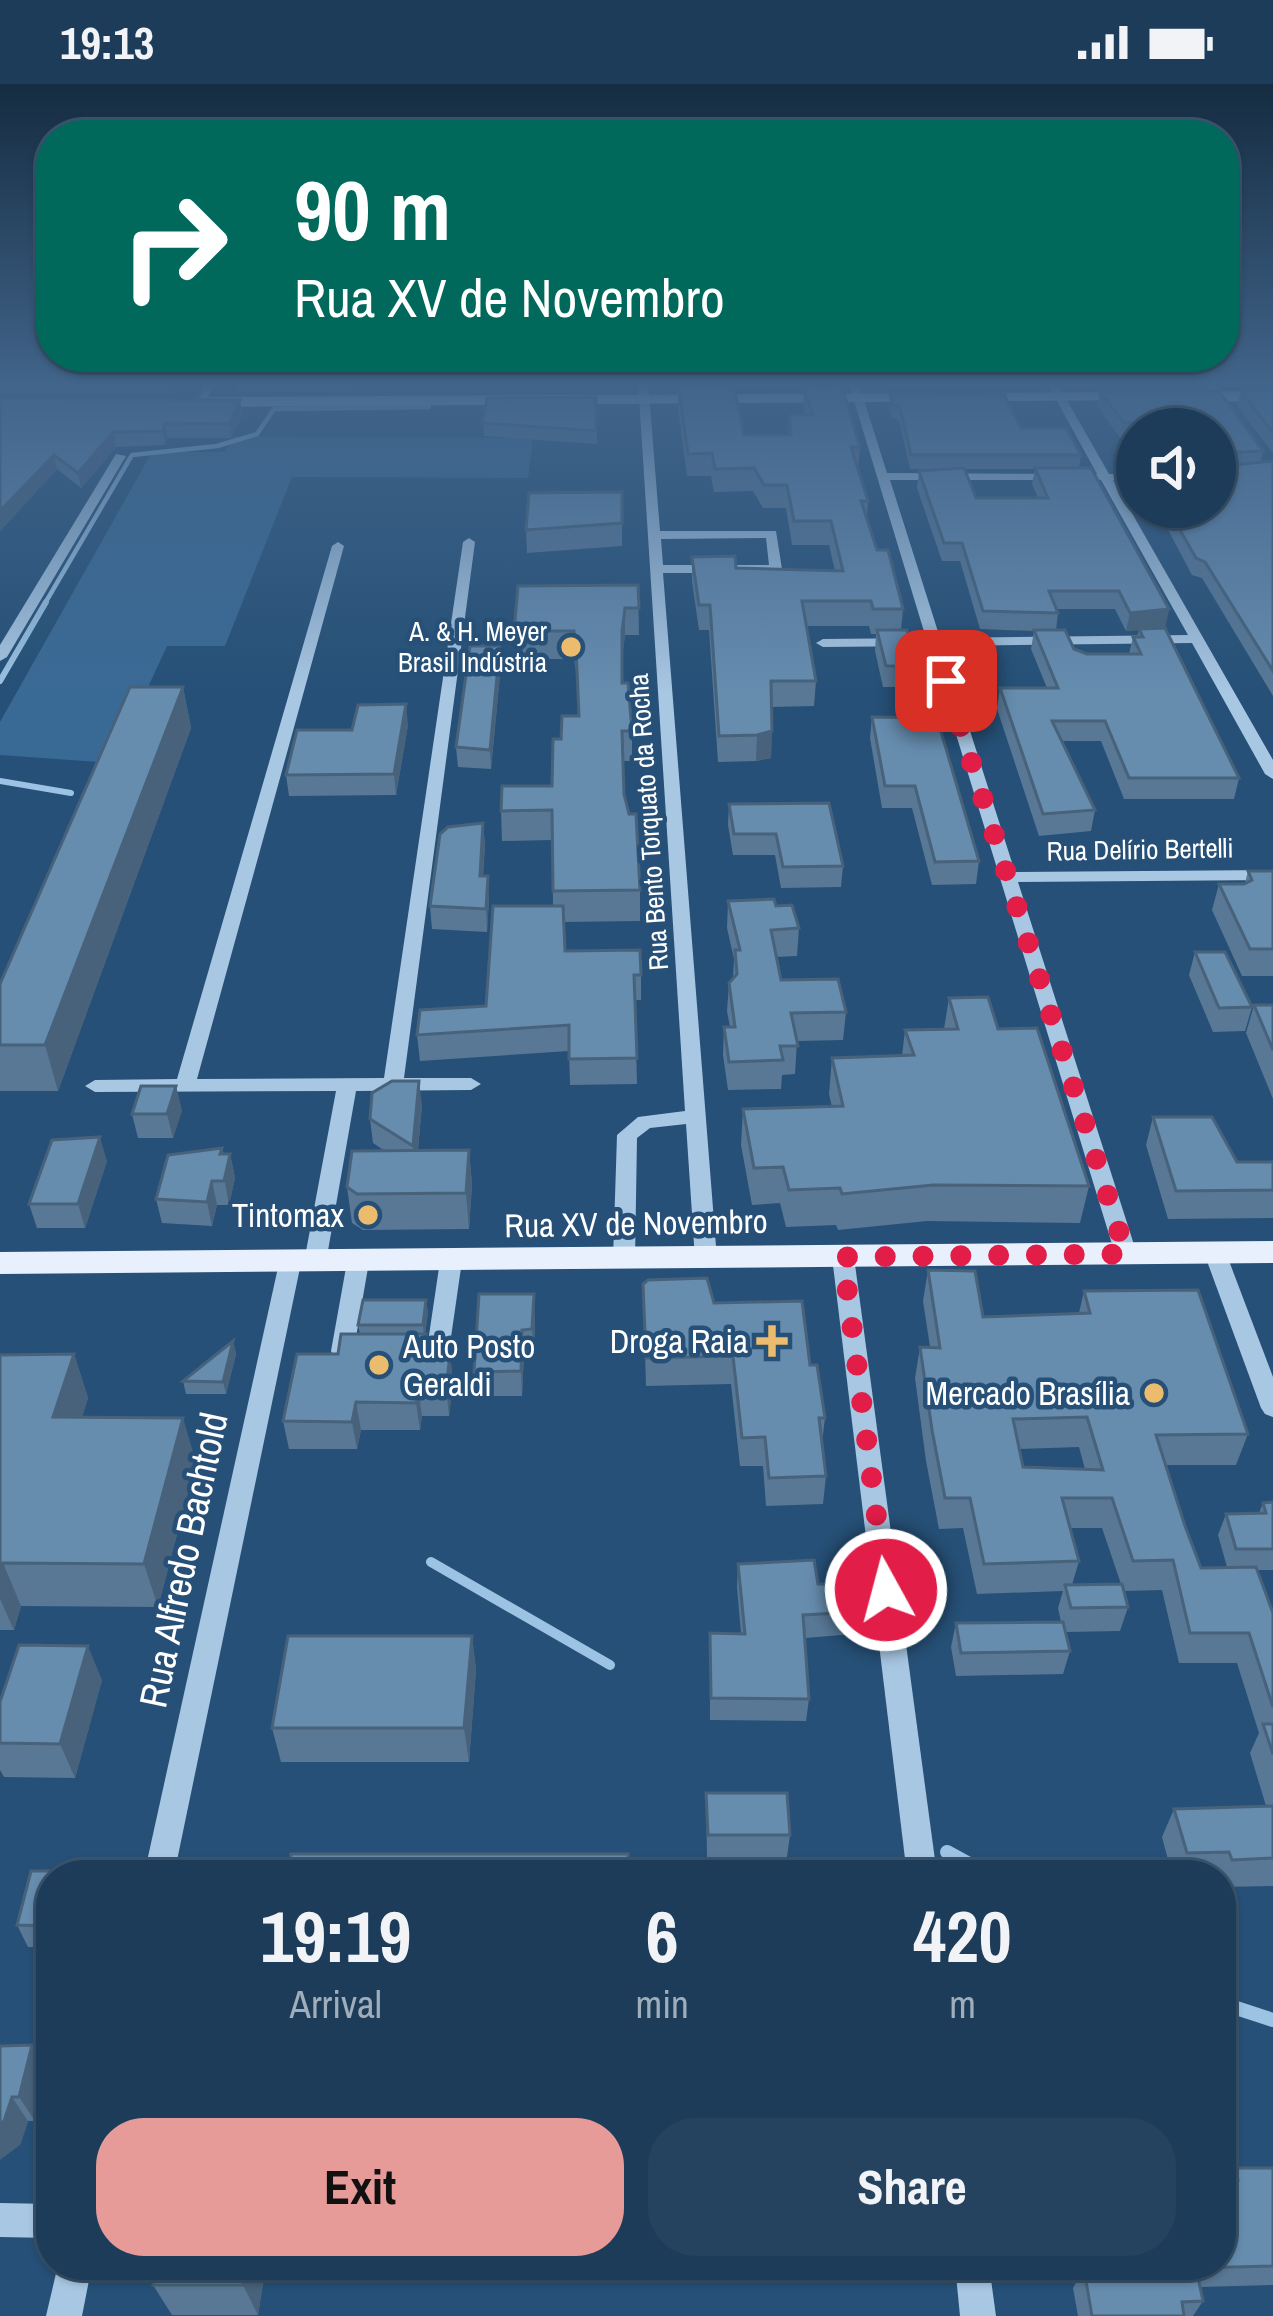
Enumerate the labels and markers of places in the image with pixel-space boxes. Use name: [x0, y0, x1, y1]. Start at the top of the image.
place label: A. & H. Meyer Brasil Indústria: [398, 613, 548, 680]
pin: [895, 630, 997, 732]
marker: A. & H. Meyer Brasil Indústria: [558, 634, 584, 660]
place label: Tintomax: [232, 1193, 344, 1237]
marker: Tintomax: [355, 1202, 381, 1228]
place label: Droga Raia: [610, 1319, 748, 1363]
place label: Auto Posto Geraldi: [402, 1324, 535, 1406]
marker: Droga Raia: [759, 1328, 785, 1354]
marker: Auto Posto Geraldi: [366, 1352, 392, 1378]
place label: Mercado Brasília: [925, 1371, 1130, 1415]
marker: Mercado Brasília: [1141, 1380, 1167, 1406]

